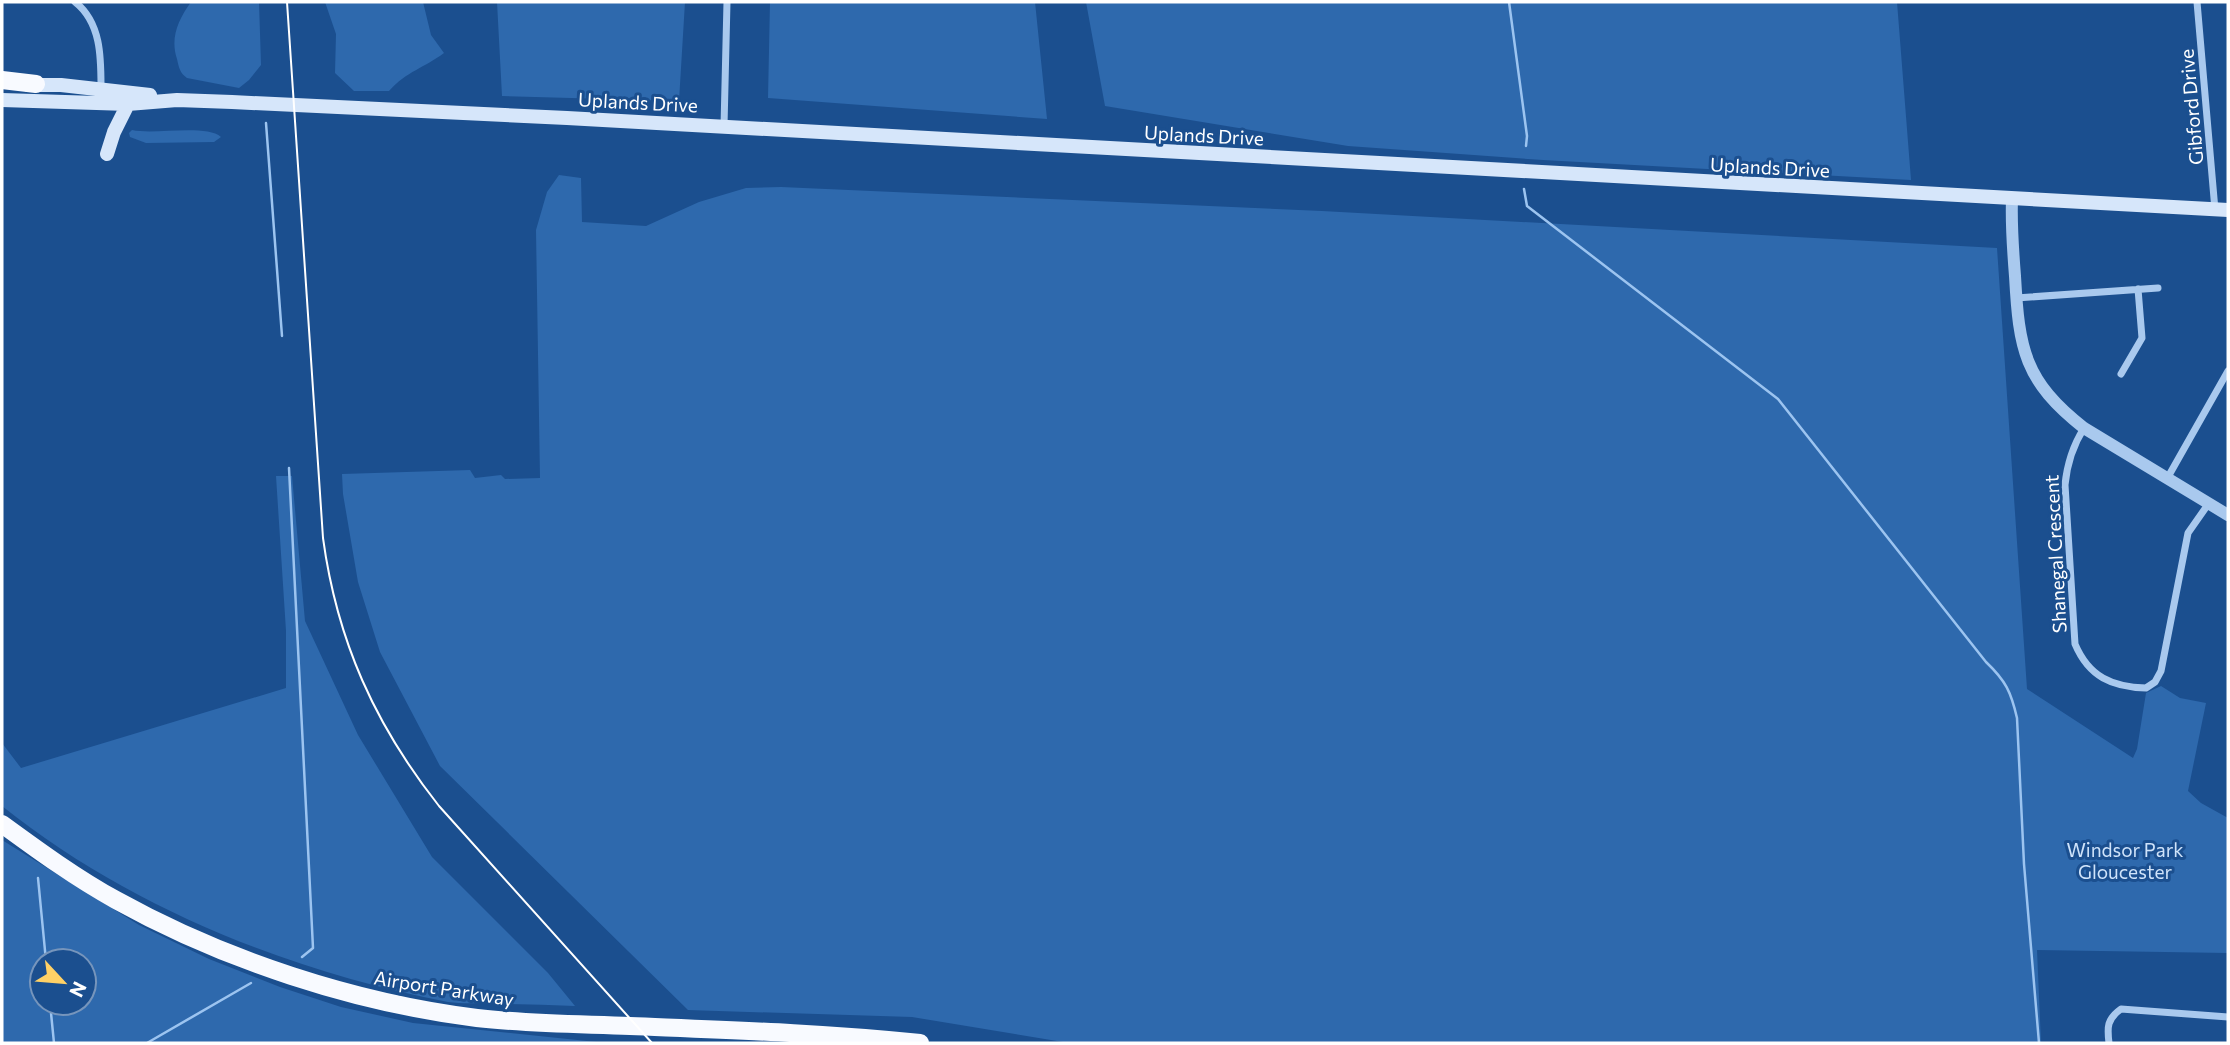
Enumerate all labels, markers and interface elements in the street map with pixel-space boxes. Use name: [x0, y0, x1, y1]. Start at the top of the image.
street label: Gibford Drive: [2174, 48, 2208, 166]
street label: Uplands Drive: [578, 87, 698, 117]
street label: Uplands Drive: [1144, 120, 1264, 150]
street label: Uplands Drive: [1710, 152, 1830, 182]
street label: Shanegal Crescent: [2039, 474, 2071, 634]
park label: Windsor Park Gloucester: [2066, 838, 2184, 883]
north arrow: [28, 947, 98, 1017]
street label: Airport Parkway: [372, 966, 516, 1010]
text: N: [65, 978, 92, 1001]

